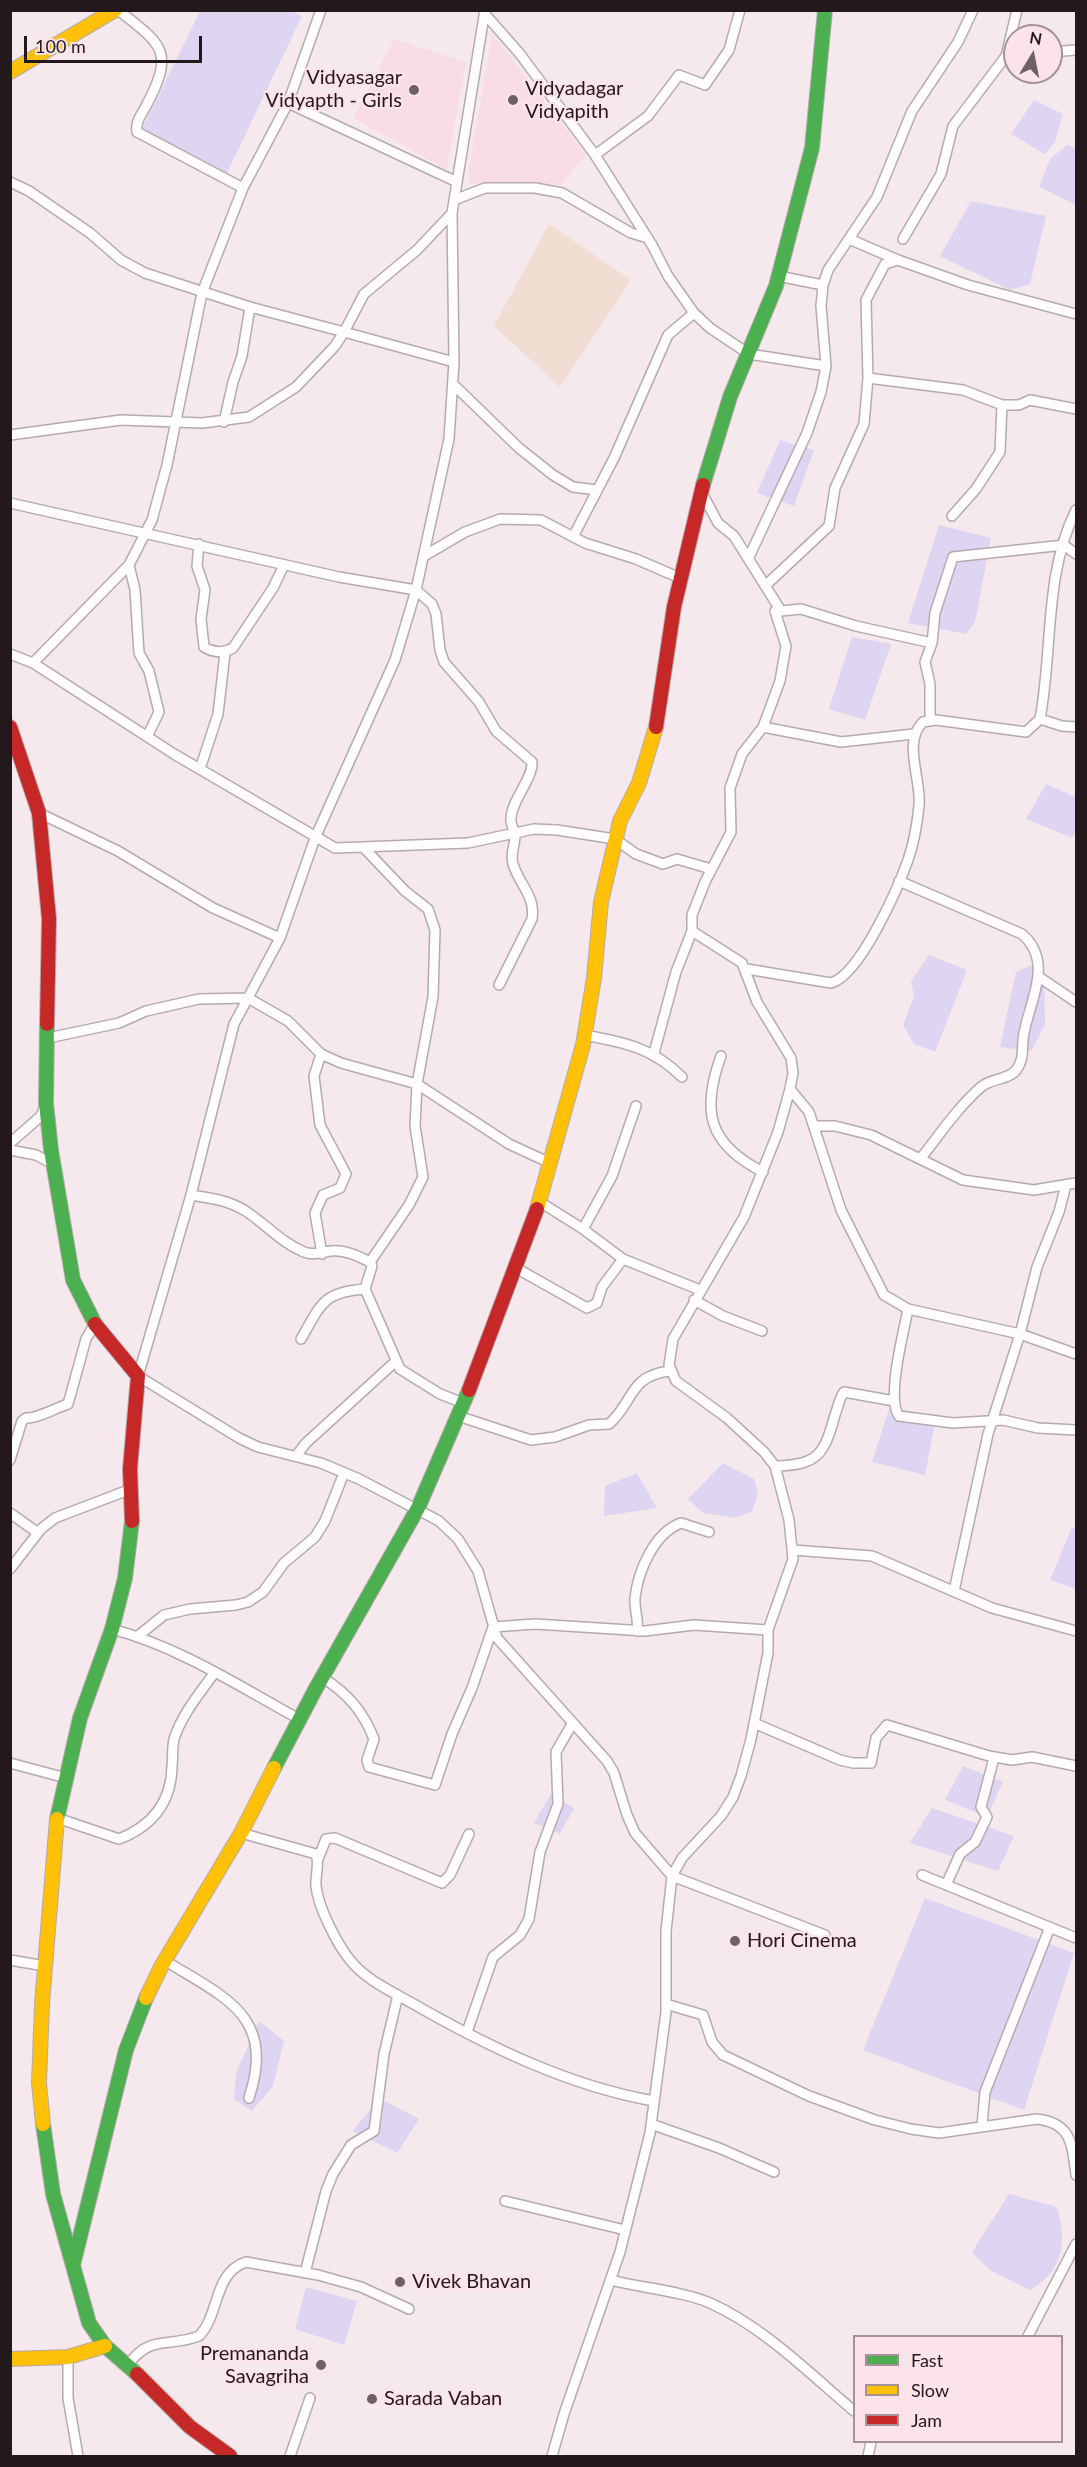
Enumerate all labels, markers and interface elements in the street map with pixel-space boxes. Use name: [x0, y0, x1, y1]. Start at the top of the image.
scale bar: [27, 24, 206, 62]
north arrow: [1003, 24, 1063, 84]
text: N: [1028, 27, 1044, 48]
text: 100 m: [35, 35, 86, 57]
place label: Vidyasagar Vidyapth - Girls: [265, 66, 402, 113]
place label: Vidyadagar Vidyapith: [525, 77, 623, 124]
marker: Vidyasagar Vidyapth - Girls: [407, 83, 421, 97]
marker: Vidyadagar Vidyapith: [506, 93, 520, 107]
place label: Hori Cinema: [747, 1929, 857, 1953]
marker: Hori Cinema: [728, 1934, 742, 1948]
place label: Vivek Bhavan: [412, 2270, 531, 2294]
marker: Vivek Bhavan: [393, 2275, 407, 2289]
legend: [853, 2335, 1063, 2443]
place label: Premananda Savagriha: [200, 2342, 309, 2389]
text: Fast: [911, 2349, 943, 2371]
marker: Premananda Savagriha: [314, 2358, 328, 2372]
text: Slow: [911, 2379, 949, 2401]
place label: Sarada Vaban: [384, 2387, 502, 2411]
marker: Sarada Vaban: [365, 2392, 379, 2406]
text: Jam: [911, 2409, 942, 2431]

